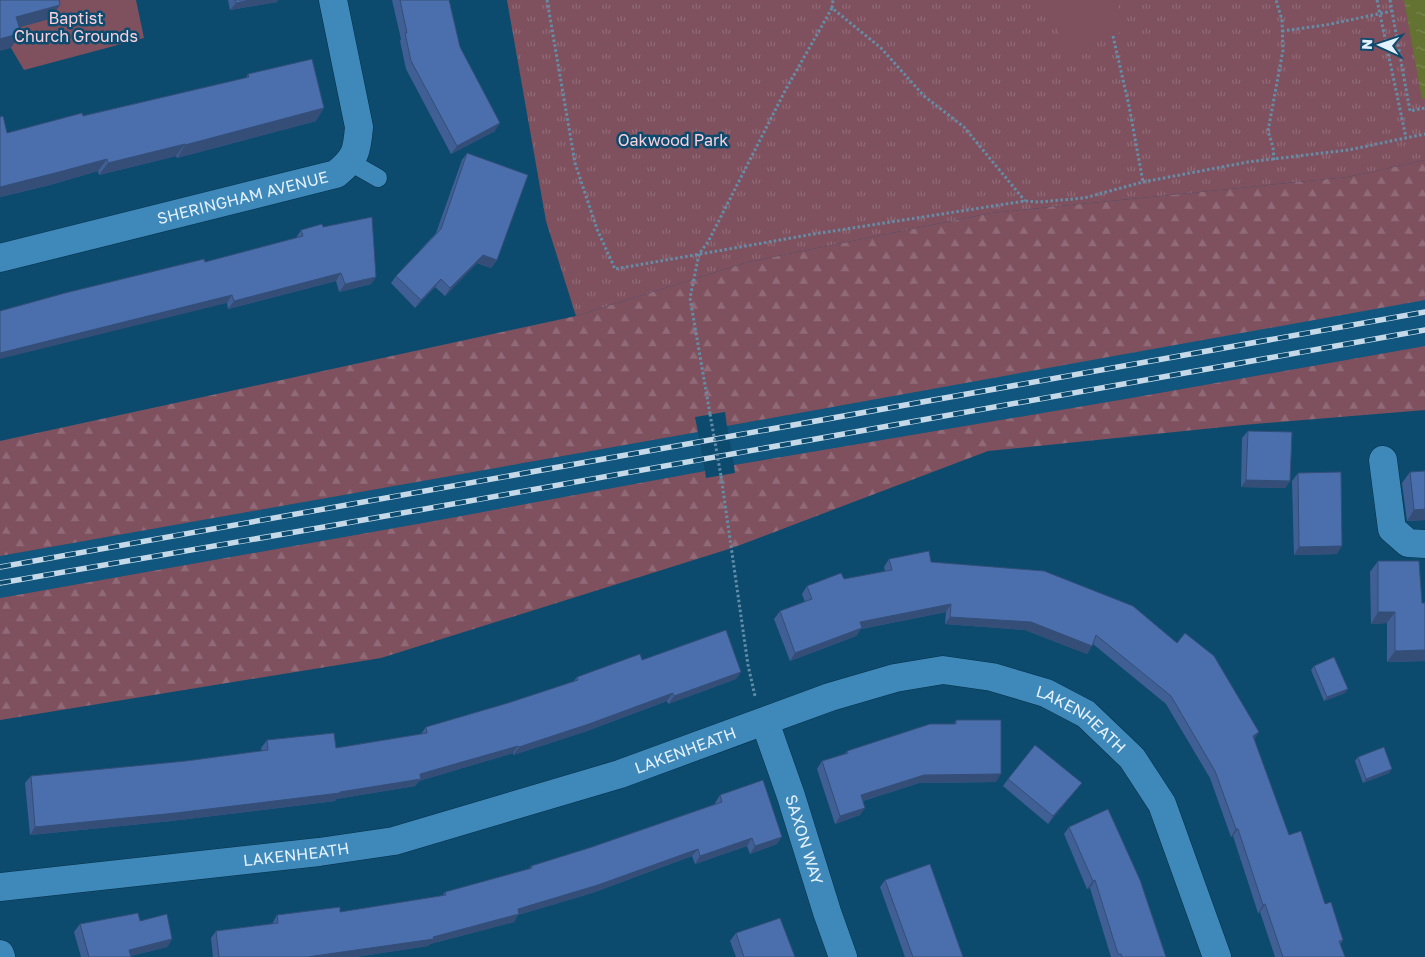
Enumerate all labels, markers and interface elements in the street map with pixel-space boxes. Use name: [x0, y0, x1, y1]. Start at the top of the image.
park label: Baptist Church Grounds: [14, 8, 138, 46]
north arrow: [1355, 20, 1405, 70]
text: N: [1358, 39, 1375, 50]
park label: Oakwood Park: [618, 130, 728, 150]
street label: SHERINGHAM AVENUE: [155, 166, 330, 228]
street label: LAKENHEATH: [1034, 681, 1130, 757]
street label: LAKENHEATH: [632, 722, 739, 778]
street label: SAXON WAY: [781, 792, 828, 888]
street label: LAKENHEATH: [242, 838, 351, 870]

